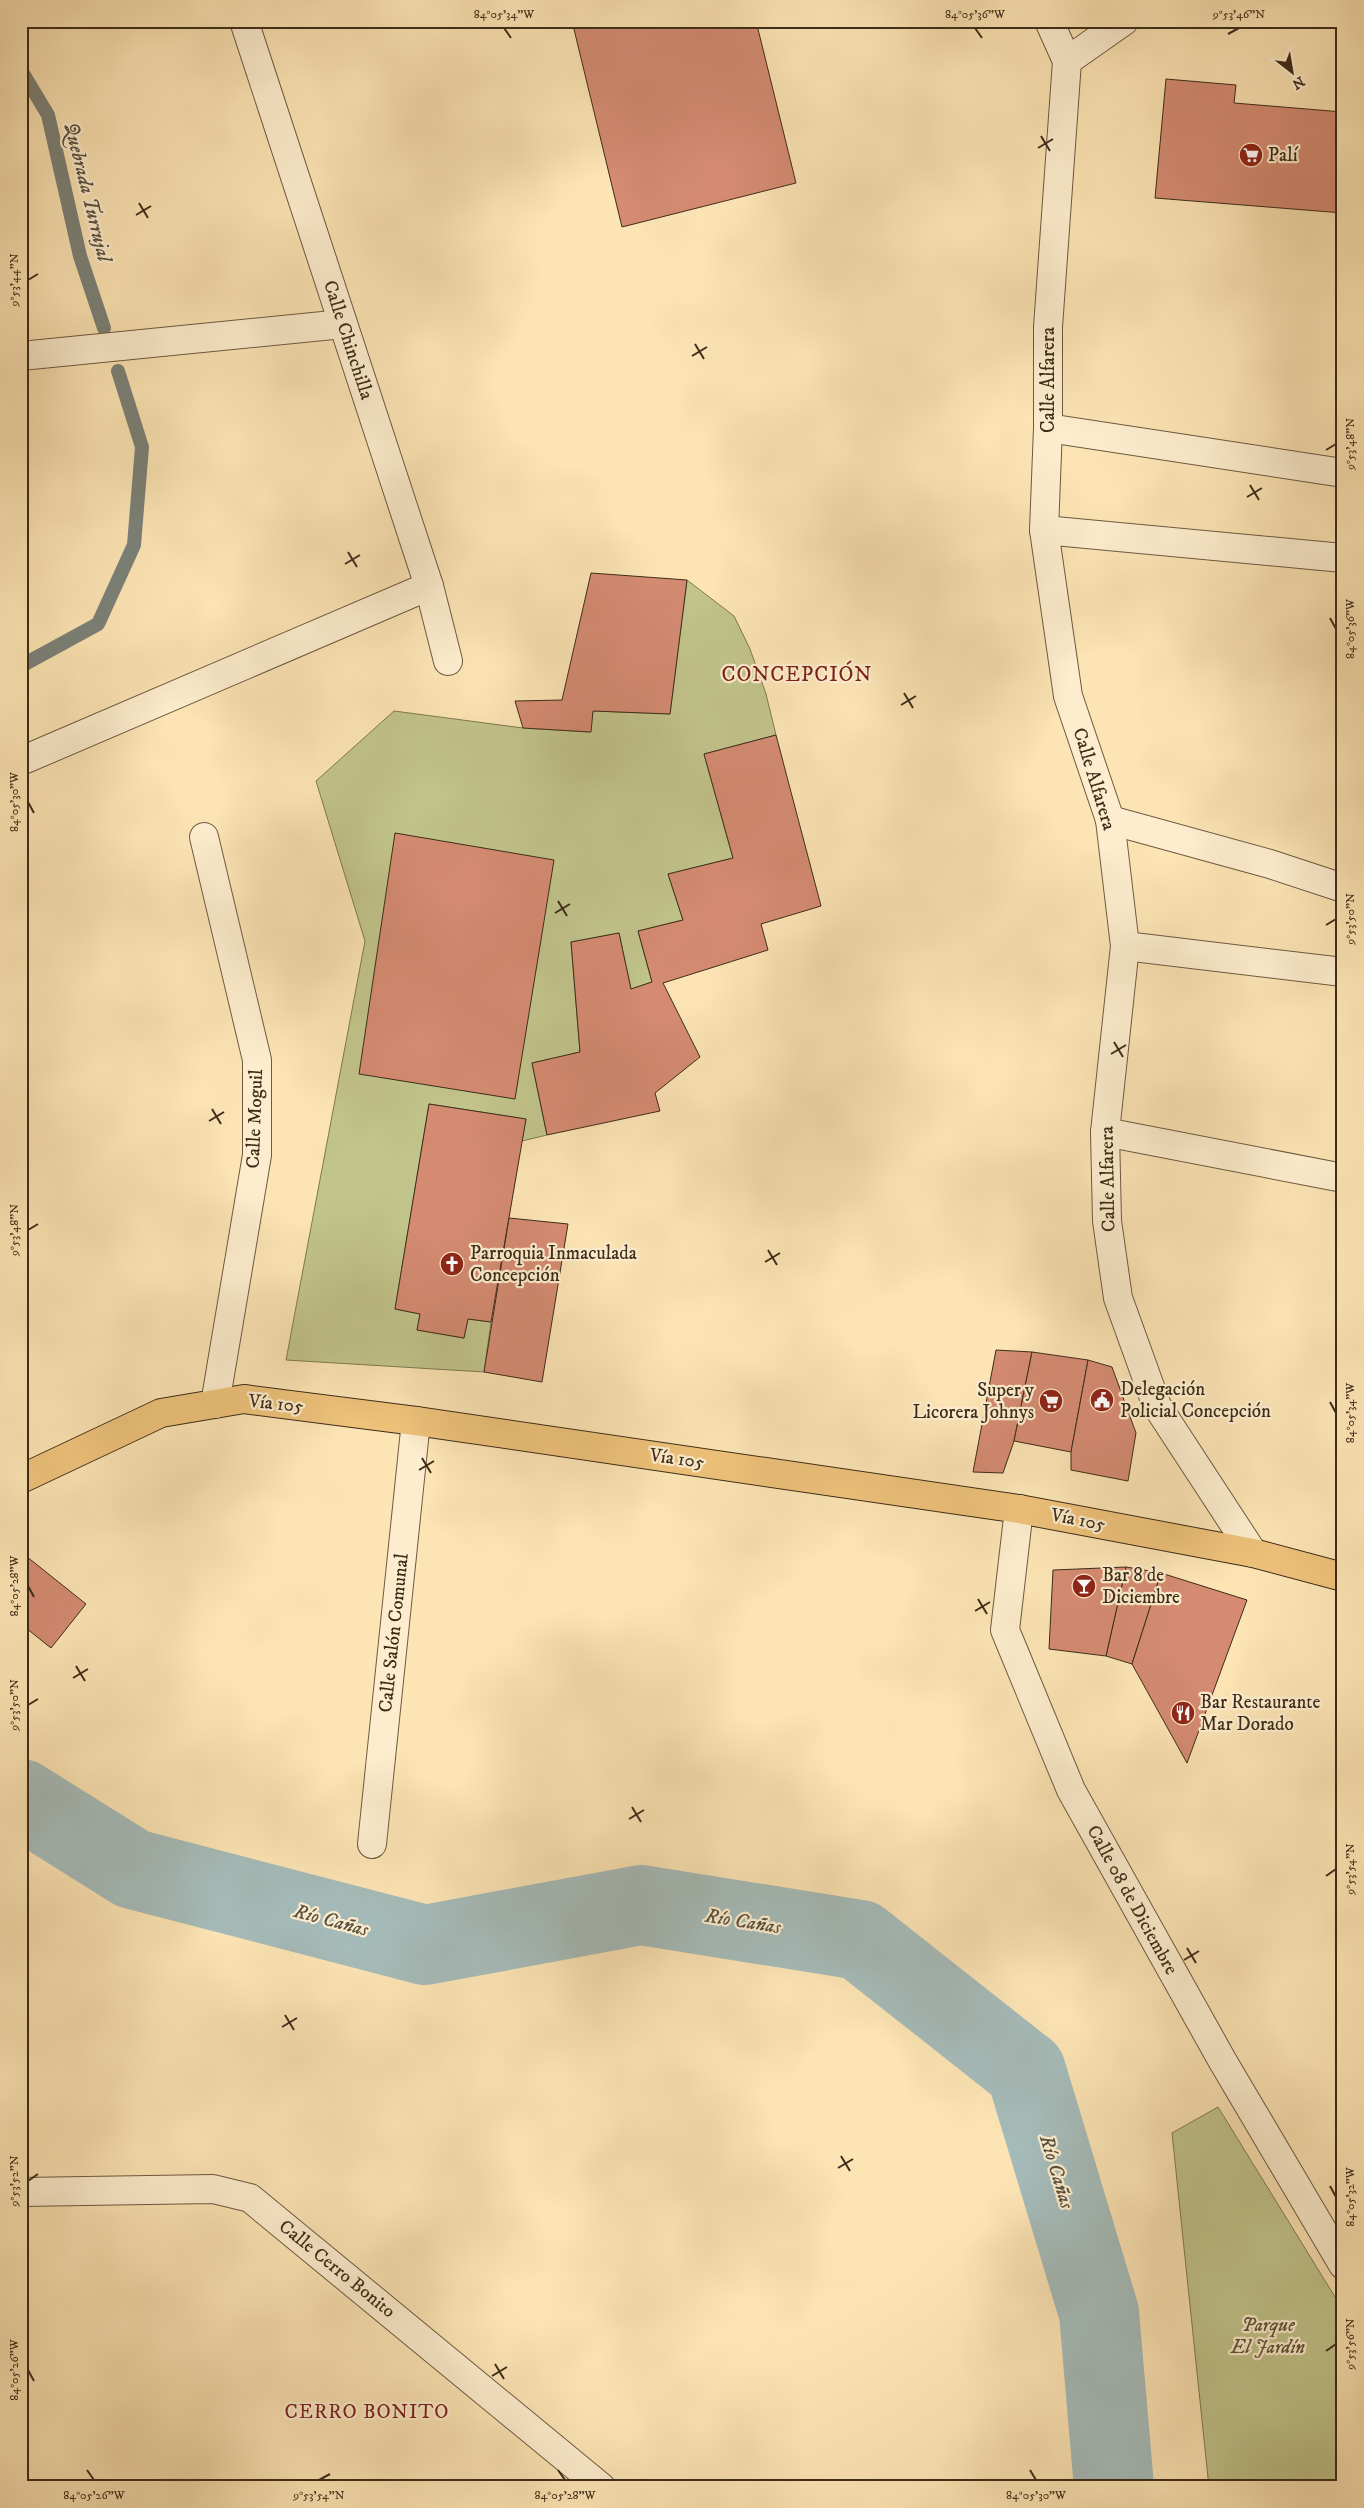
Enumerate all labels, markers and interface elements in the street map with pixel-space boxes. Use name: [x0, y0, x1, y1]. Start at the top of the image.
text: 84°05'34"W: [474, 7, 535, 22]
text: 84°05'36"W: [945, 7, 1006, 22]
text: 9°53'46"N: [1212, 7, 1265, 22]
north arrow: [1266, 48, 1316, 98]
text: N: [1288, 72, 1308, 93]
water label: Quebrada Turrujal: [58, 120, 117, 266]
supermarket icon: Palí: [1238, 142, 1264, 168]
place label: Palí: [1268, 144, 1299, 167]
text: 9°53'44"N: [7, 253, 22, 307]
street label: Calle Chinchilla: [318, 278, 378, 402]
street label: Calle Alfarera: [1037, 327, 1060, 433]
text: 9°53'48"N: [1343, 418, 1358, 471]
text: 84°05'36"W: [1343, 598, 1358, 659]
district label: CONCEPCIÓN: [722, 660, 872, 688]
street label: Calle Alfarera: [1068, 725, 1120, 833]
text: 84°05'30"W: [7, 771, 22, 832]
text: 9°53'50"N: [1343, 893, 1358, 946]
street label: Calle Moguil: [242, 1069, 268, 1169]
street label: Calle Alfarera: [1096, 1126, 1120, 1232]
text: 9°53'48"N: [7, 1204, 22, 1257]
place label: Parroquia Inmaculada Concepción: [470, 1242, 637, 1287]
church icon: Parroquia Inmaculada Concepción: [439, 1251, 465, 1277]
place label: Delegación Policial Concepción: [1120, 1378, 1271, 1423]
place label: Super y Licorera Johnys: [912, 1379, 1035, 1424]
text: 84°05'34"W: [1343, 1382, 1358, 1443]
public building icon: Delegación Policial Concepción: [1089, 1387, 1115, 1413]
supermarket icon: Super y Licorera Johnys: [1038, 1388, 1064, 1414]
street label: Vía 105: [246, 1390, 305, 1418]
street label: Vía 105: [647, 1444, 706, 1474]
street label: Vía 105: [1048, 1503, 1108, 1537]
street label: Calle Salón Comunal: [374, 1552, 414, 1714]
text: 84°05'28"W: [7, 1554, 22, 1617]
place label: Bar 8 de Diciembre: [1102, 1564, 1180, 1609]
bar icon: Bar 8 de Diciembre: [1071, 1573, 1097, 1599]
text: 9°53'50"N: [7, 1679, 22, 1732]
place label: Bar Restaurante Mar Dorado: [1200, 1691, 1320, 1736]
restaurant icon: Bar Restaurante Mar Dorado: [1170, 1700, 1196, 1726]
street label: Calle 08 de Diciembre: [1081, 1821, 1183, 1979]
text: 9°53'54"N: [1343, 1843, 1358, 1896]
water label: Río Cañas: [290, 1899, 372, 1943]
water label: Río Cañas: [703, 1904, 783, 1940]
water label: Río Cañas: [1033, 2131, 1079, 2213]
text: 9°53'52"N: [7, 2155, 22, 2208]
text: 84°05'32"W: [1343, 2166, 1358, 2227]
street label: Calle Cerro Bonito: [274, 2215, 400, 2323]
park label: Parque El Jardín: [1230, 2314, 1305, 2359]
text: 9°53'56"N: [1343, 2318, 1358, 2371]
text: 84°05'26"W: [7, 2338, 22, 2401]
district label: CERRO BONITO: [285, 2400, 449, 2425]
text: 84°05'26"W: [63, 2488, 126, 2503]
text: 9°53'54"N: [292, 2488, 345, 2503]
text: 84°05'28"W: [534, 2488, 597, 2503]
text: 84°05'30"W: [1006, 2488, 1067, 2503]

